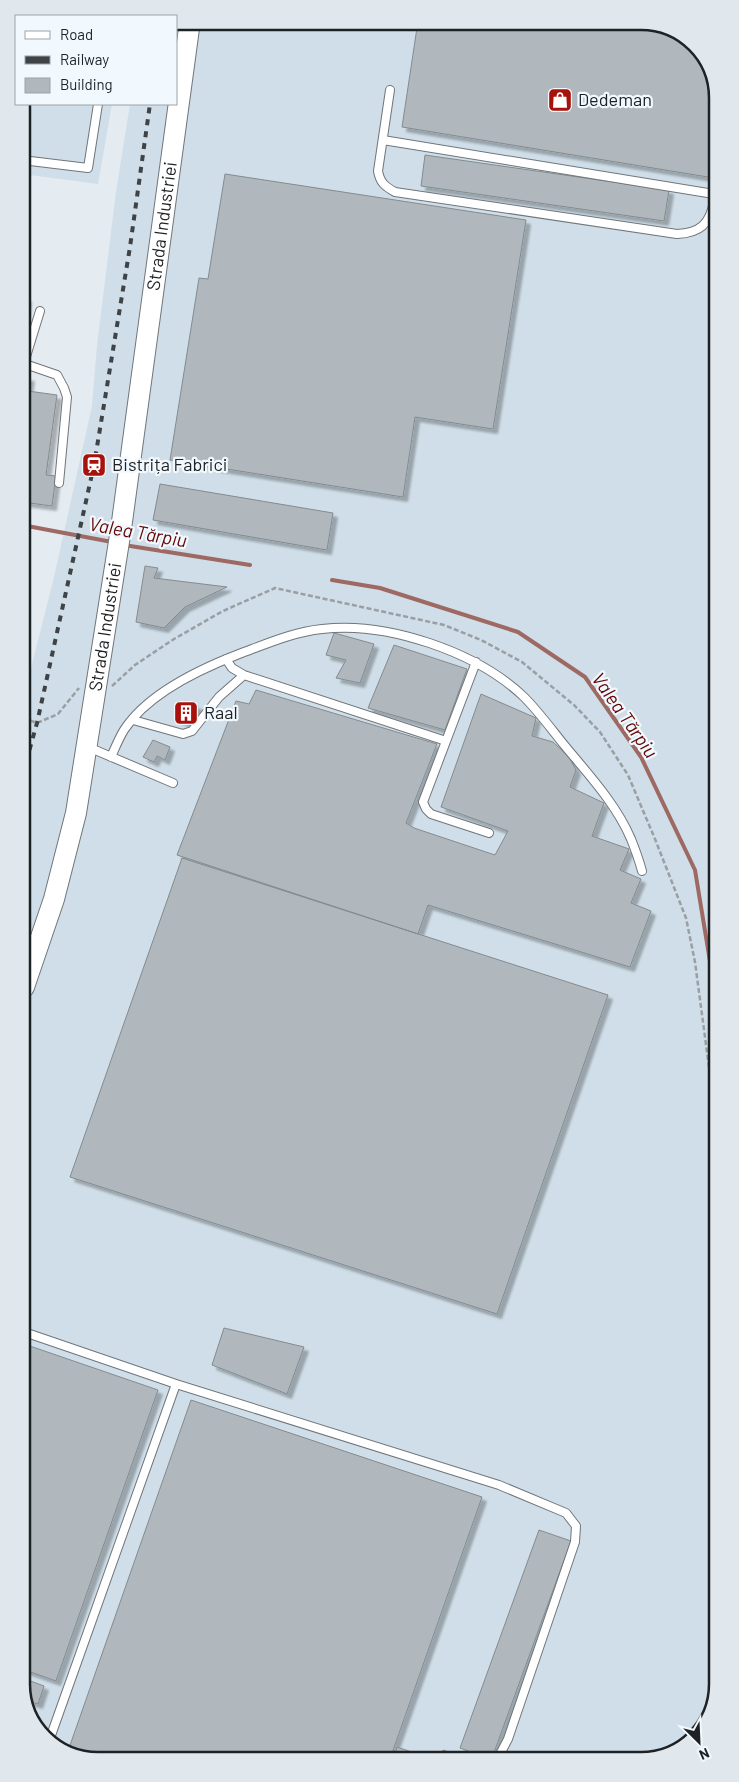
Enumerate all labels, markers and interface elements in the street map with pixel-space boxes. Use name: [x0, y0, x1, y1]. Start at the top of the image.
legend: [15, 15, 178, 105]
text: Road: [60, 25, 93, 43]
text: Railway: [60, 50, 109, 68]
text: Building: [60, 75, 113, 93]
shop icon: Dedeman: [547, 87, 573, 113]
place label: Dedeman: [578, 88, 652, 110]
street label: Strada Industriei: [142, 160, 181, 292]
station icon: Bistrița Fabrici: [81, 452, 107, 478]
place label: Bistrița Fabrici: [112, 453, 227, 475]
water label: Valea Tărpiu: [87, 512, 189, 551]
street label: Strada Industriei: [83, 561, 125, 693]
water label: Valea Tărpiu: [588, 668, 663, 762]
building icon: Raal: [173, 700, 199, 726]
place label: Raal: [204, 701, 238, 723]
north arrow: [674, 1717, 724, 1767]
text: N: [697, 1745, 712, 1764]

